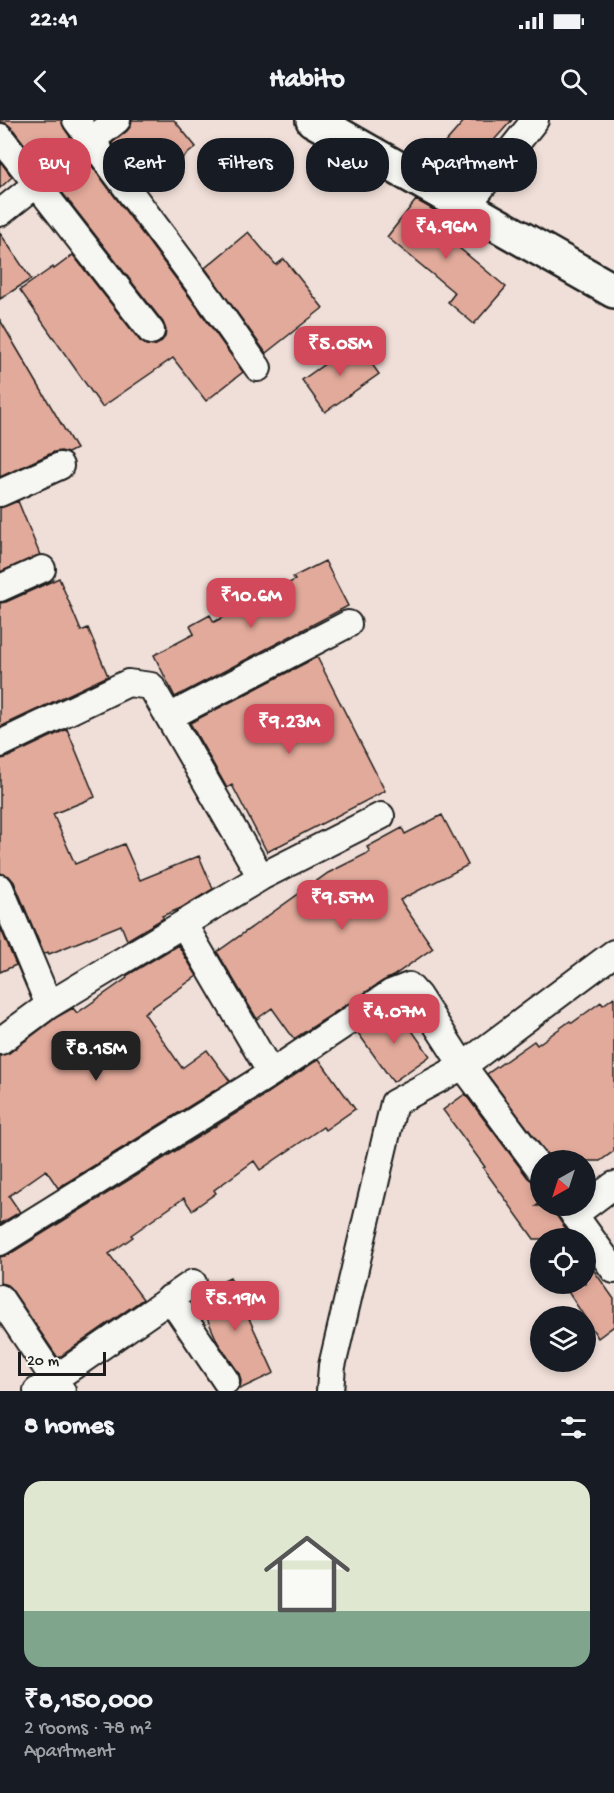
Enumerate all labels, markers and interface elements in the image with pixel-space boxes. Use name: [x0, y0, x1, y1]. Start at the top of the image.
text: 22:41: [30, 8, 78, 34]
icon: back: [24, 65, 57, 98]
text: Habito: [269, 65, 345, 97]
icon: search: [557, 65, 590, 98]
chip: Buy: [18, 138, 91, 192]
chip: Rent: [103, 138, 185, 192]
chip: Filters: [197, 138, 294, 192]
chip: New: [306, 138, 389, 192]
chip: Apartment: [401, 138, 537, 192]
pin: ₹4.96M: [397, 209, 495, 260]
text: ₹4.96M: [415, 217, 477, 240]
pin: ₹5.05M: [291, 326, 389, 377]
text: ₹5.05M: [308, 334, 372, 357]
pin: ₹10.6M: [202, 578, 300, 629]
text: ₹10.6M: [220, 586, 282, 609]
pin: ₹9.23M: [240, 704, 338, 755]
text: ₹9.23M: [258, 712, 320, 735]
pin: ₹9.57M: [293, 880, 391, 931]
text: ₹9.57M: [311, 888, 373, 911]
pin: ₹4.07M: [345, 994, 443, 1045]
text: ₹4.07M: [363, 1002, 425, 1025]
pin: ₹8.15M: [47, 1031, 145, 1082]
text: ₹8.15M: [65, 1039, 127, 1062]
north arrow: [530, 1150, 596, 1216]
map controls: [530, 1150, 596, 1372]
button: locate: [530, 1228, 596, 1294]
pin: ₹5.19M: [186, 1281, 284, 1332]
text: ₹5.19M: [205, 1289, 265, 1312]
button: layers: [530, 1306, 596, 1372]
scale bar: [18, 1349, 106, 1376]
text: 20 m: [27, 1353, 59, 1372]
icon: filters: [557, 1411, 590, 1444]
text: 8 homes: [24, 1412, 113, 1443]
icon: home: [253, 1520, 361, 1628]
text: ₹8,150,000: [24, 1687, 153, 1718]
text: 2 rooms · 78 m²: [24, 1718, 152, 1741]
text: Apartment: [24, 1741, 114, 1764]

